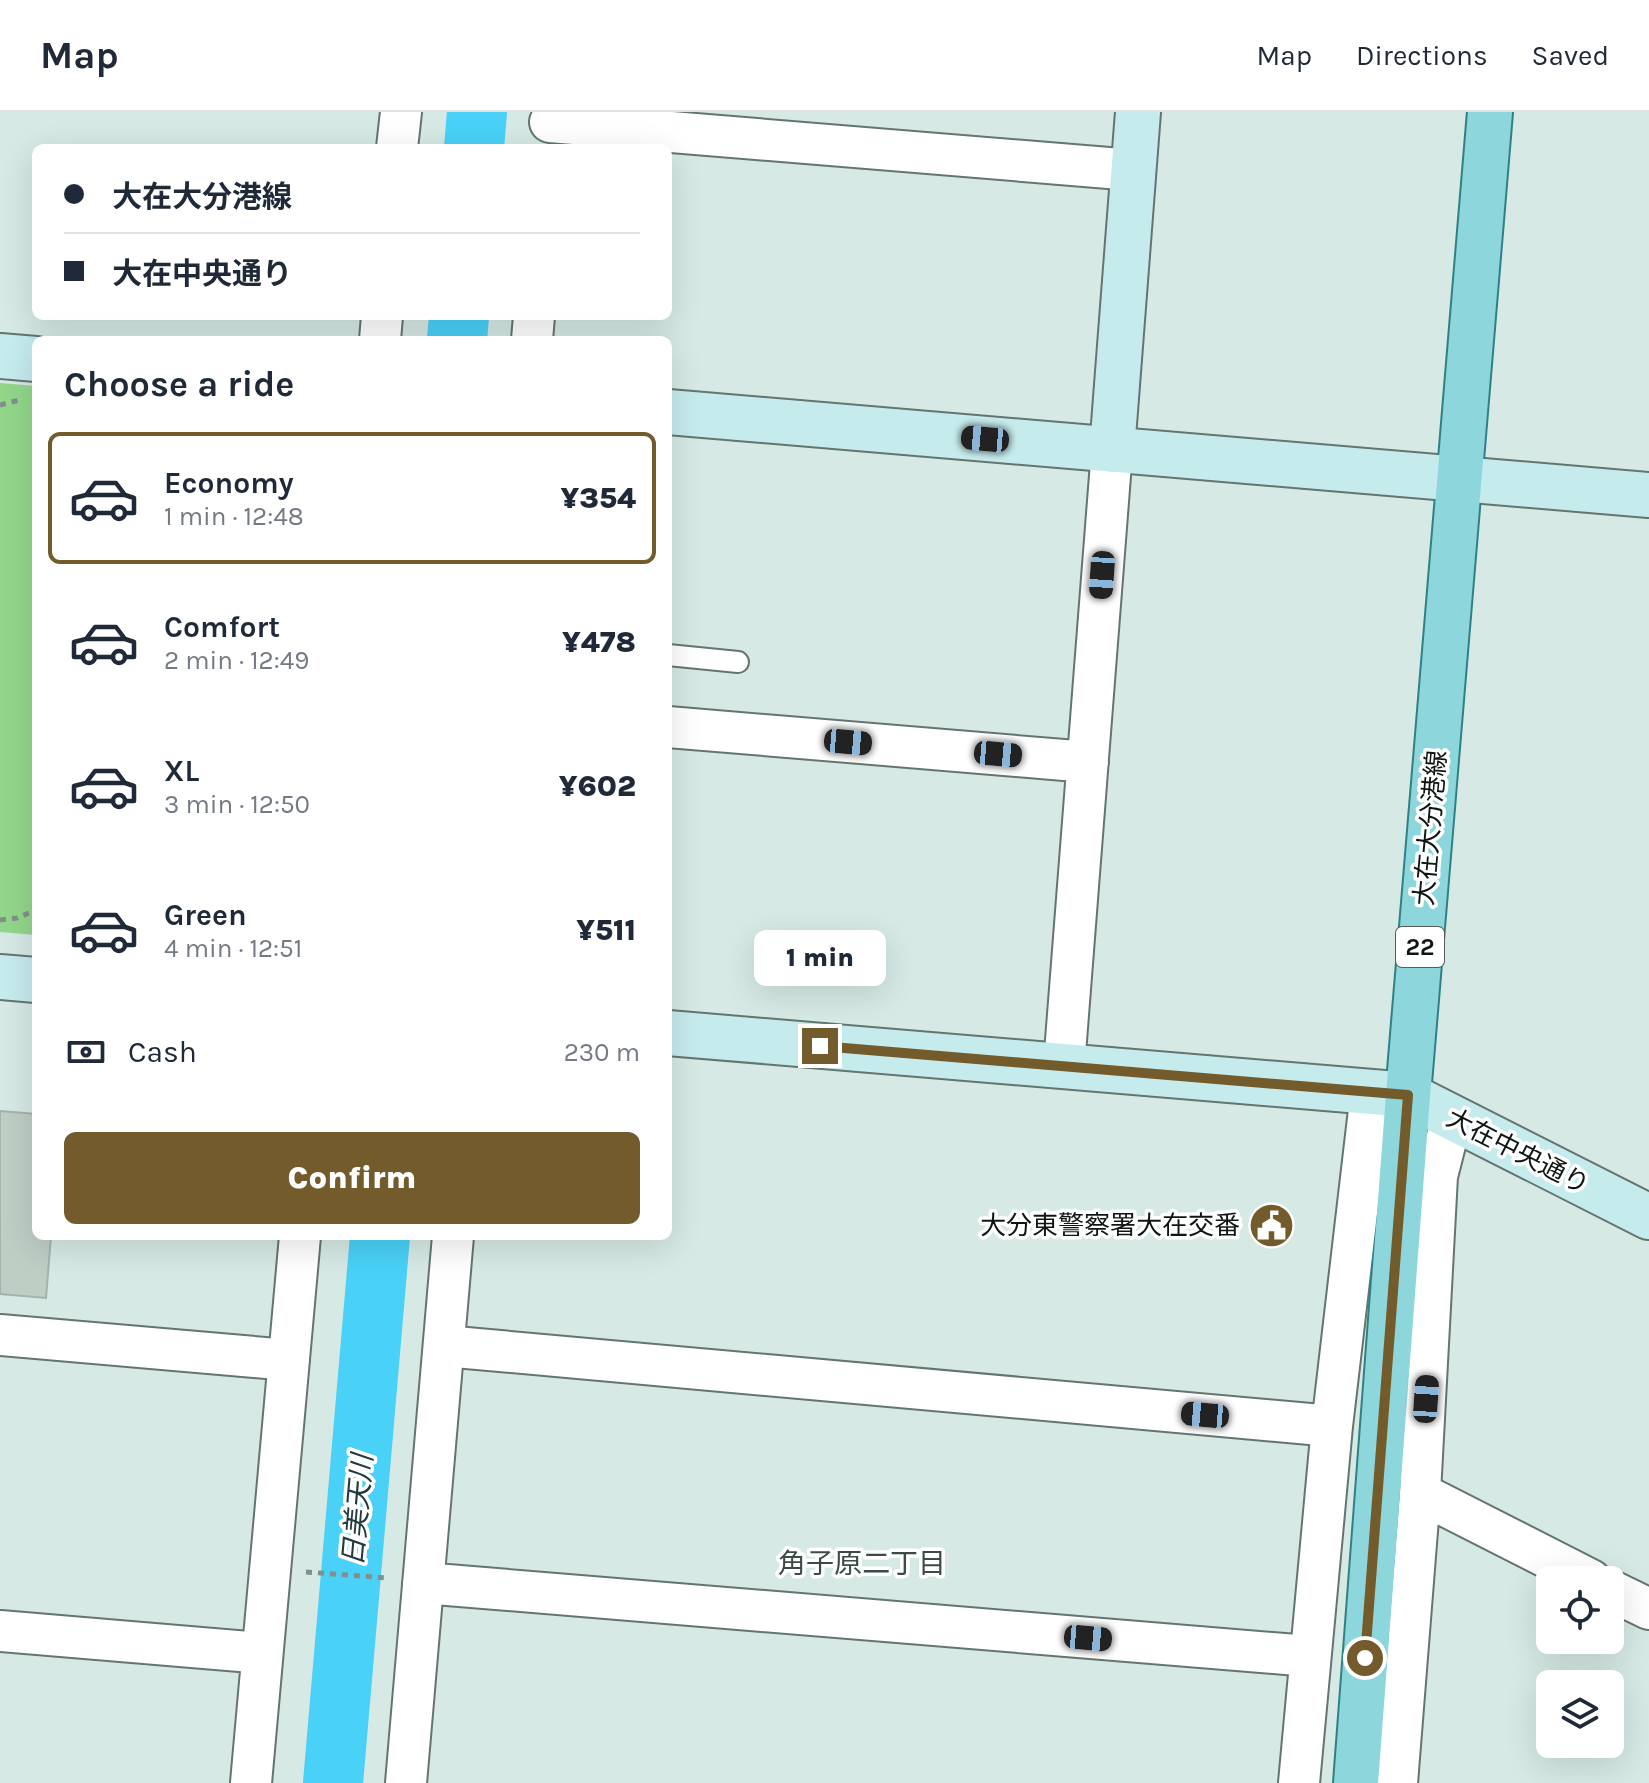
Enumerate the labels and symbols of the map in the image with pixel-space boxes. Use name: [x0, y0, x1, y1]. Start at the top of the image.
car: [960, 425, 1010, 453]
car: [1088, 550, 1116, 600]
car: [823, 728, 873, 756]
car: [973, 740, 1023, 768]
street label: 大在大分港線: [1408, 749, 1453, 907]
road number: 22: [1396, 927, 1444, 967]
callout: 1 min: [754, 930, 886, 986]
route end: [802, 1028, 838, 1064]
street label: 大在中央通り: [1441, 1102, 1594, 1201]
public building icon: 大分東警察署大在交番: [1247, 1201, 1295, 1249]
place label: 大分東警察署大在交番: [980, 1210, 1240, 1241]
car: [1412, 1374, 1440, 1424]
car: [1180, 1401, 1230, 1429]
water label: 日美天川: [336, 1450, 379, 1567]
district label: 角子原二丁目: [778, 1547, 946, 1580]
car: [1063, 1624, 1113, 1652]
route start: [1347, 1640, 1383, 1676]

